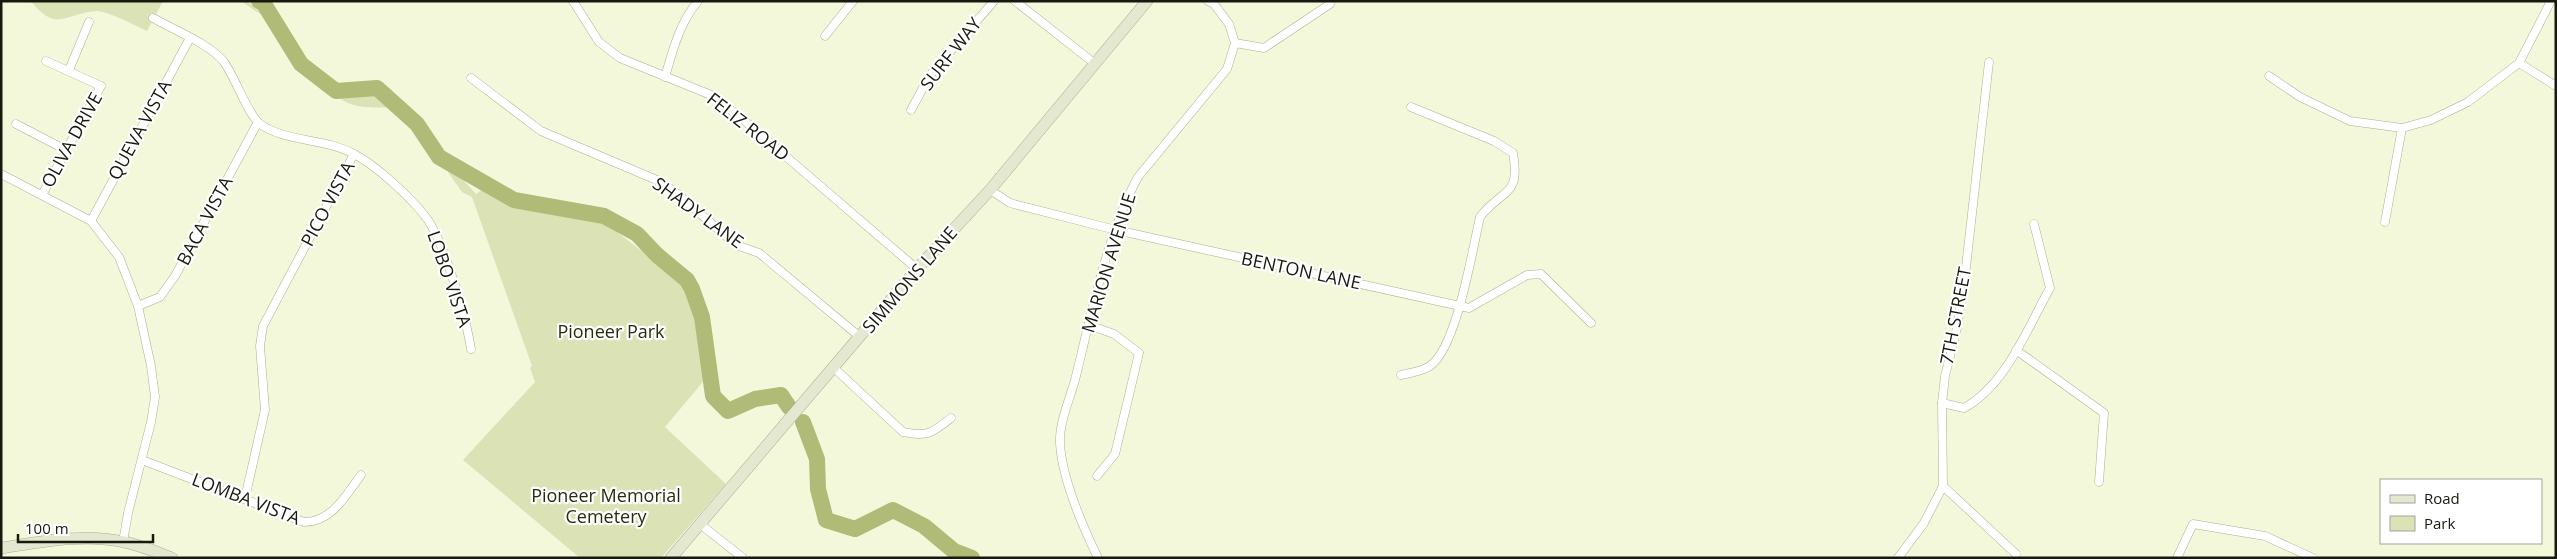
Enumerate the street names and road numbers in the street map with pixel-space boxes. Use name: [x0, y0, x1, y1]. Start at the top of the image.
street label: SURF WAY: [914, 11, 987, 95]
street label: QUEVA VISTA: [102, 75, 177, 184]
street label: FELIZ ROAD: [703, 87, 795, 166]
street label: OLIVA DRIVE: [35, 88, 107, 191]
street label: PICO VISTA: [295, 156, 360, 250]
street label: BACA VISTA: [171, 171, 238, 269]
street label: SHADY LANE: [648, 171, 749, 253]
street label: MARION AVENUE: [1075, 190, 1141, 335]
street label: SIMMONS LANE: [856, 221, 962, 338]
street label: LOBO VISTA: [422, 227, 478, 331]
street label: BENTON LANE: [1239, 246, 1363, 294]
street label: 7TH STREET: [1934, 265, 1976, 367]
street label: LOMBA VISTA: [189, 466, 305, 530]

